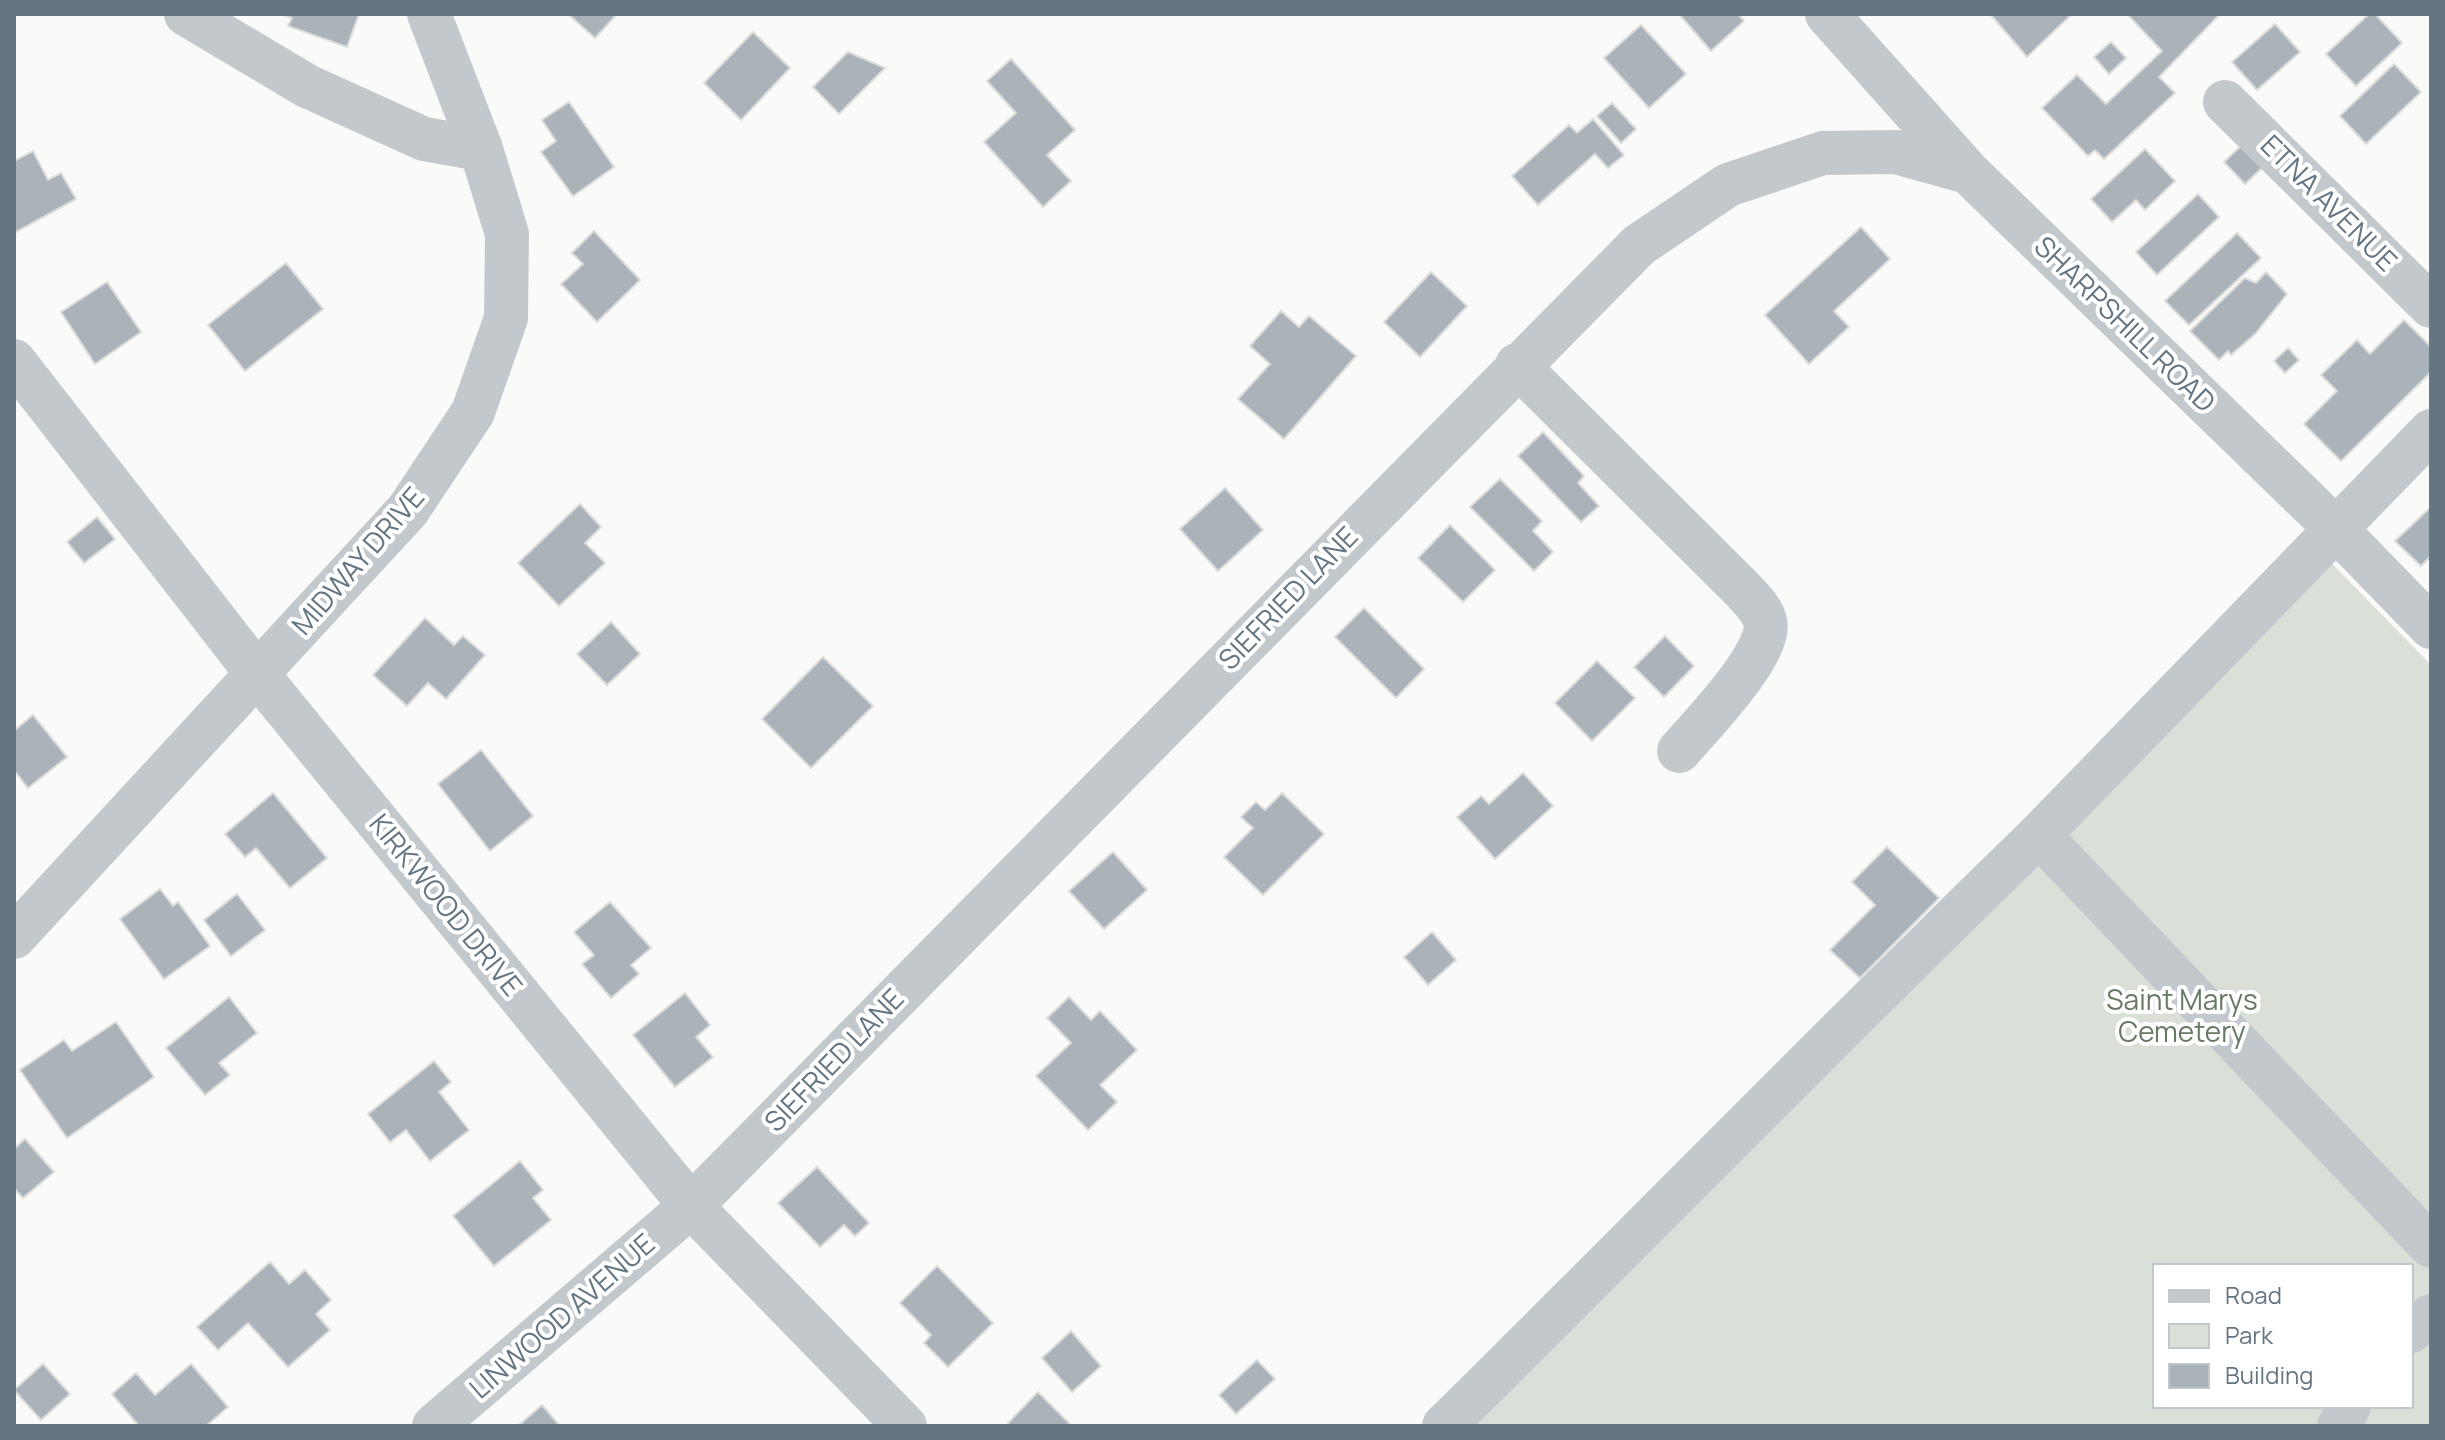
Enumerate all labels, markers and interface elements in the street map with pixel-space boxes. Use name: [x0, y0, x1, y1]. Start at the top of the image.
street label: ETNA AVENUE: [2253, 126, 2406, 279]
street label: SHARPSHILL ROAD: [2027, 227, 2225, 420]
street label: MIDWAY DRIVE: [282, 478, 432, 642]
street label: SIEFRIED LANE: [1209, 517, 1365, 677]
street label: KIRKWOOD DRIVE: [362, 805, 532, 1003]
street label: SIEFRIED LANE: [755, 979, 911, 1139]
park label: Saint Marys Cemetery: [2106, 980, 2258, 1050]
street label: LINWOOD AVENUE: [461, 1224, 662, 1406]
legend: [2153, 1264, 2413, 1408]
text: Road: [2225, 1278, 2282, 1311]
text: Park: [2225, 1318, 2274, 1351]
text: Building: [2225, 1358, 2313, 1391]

